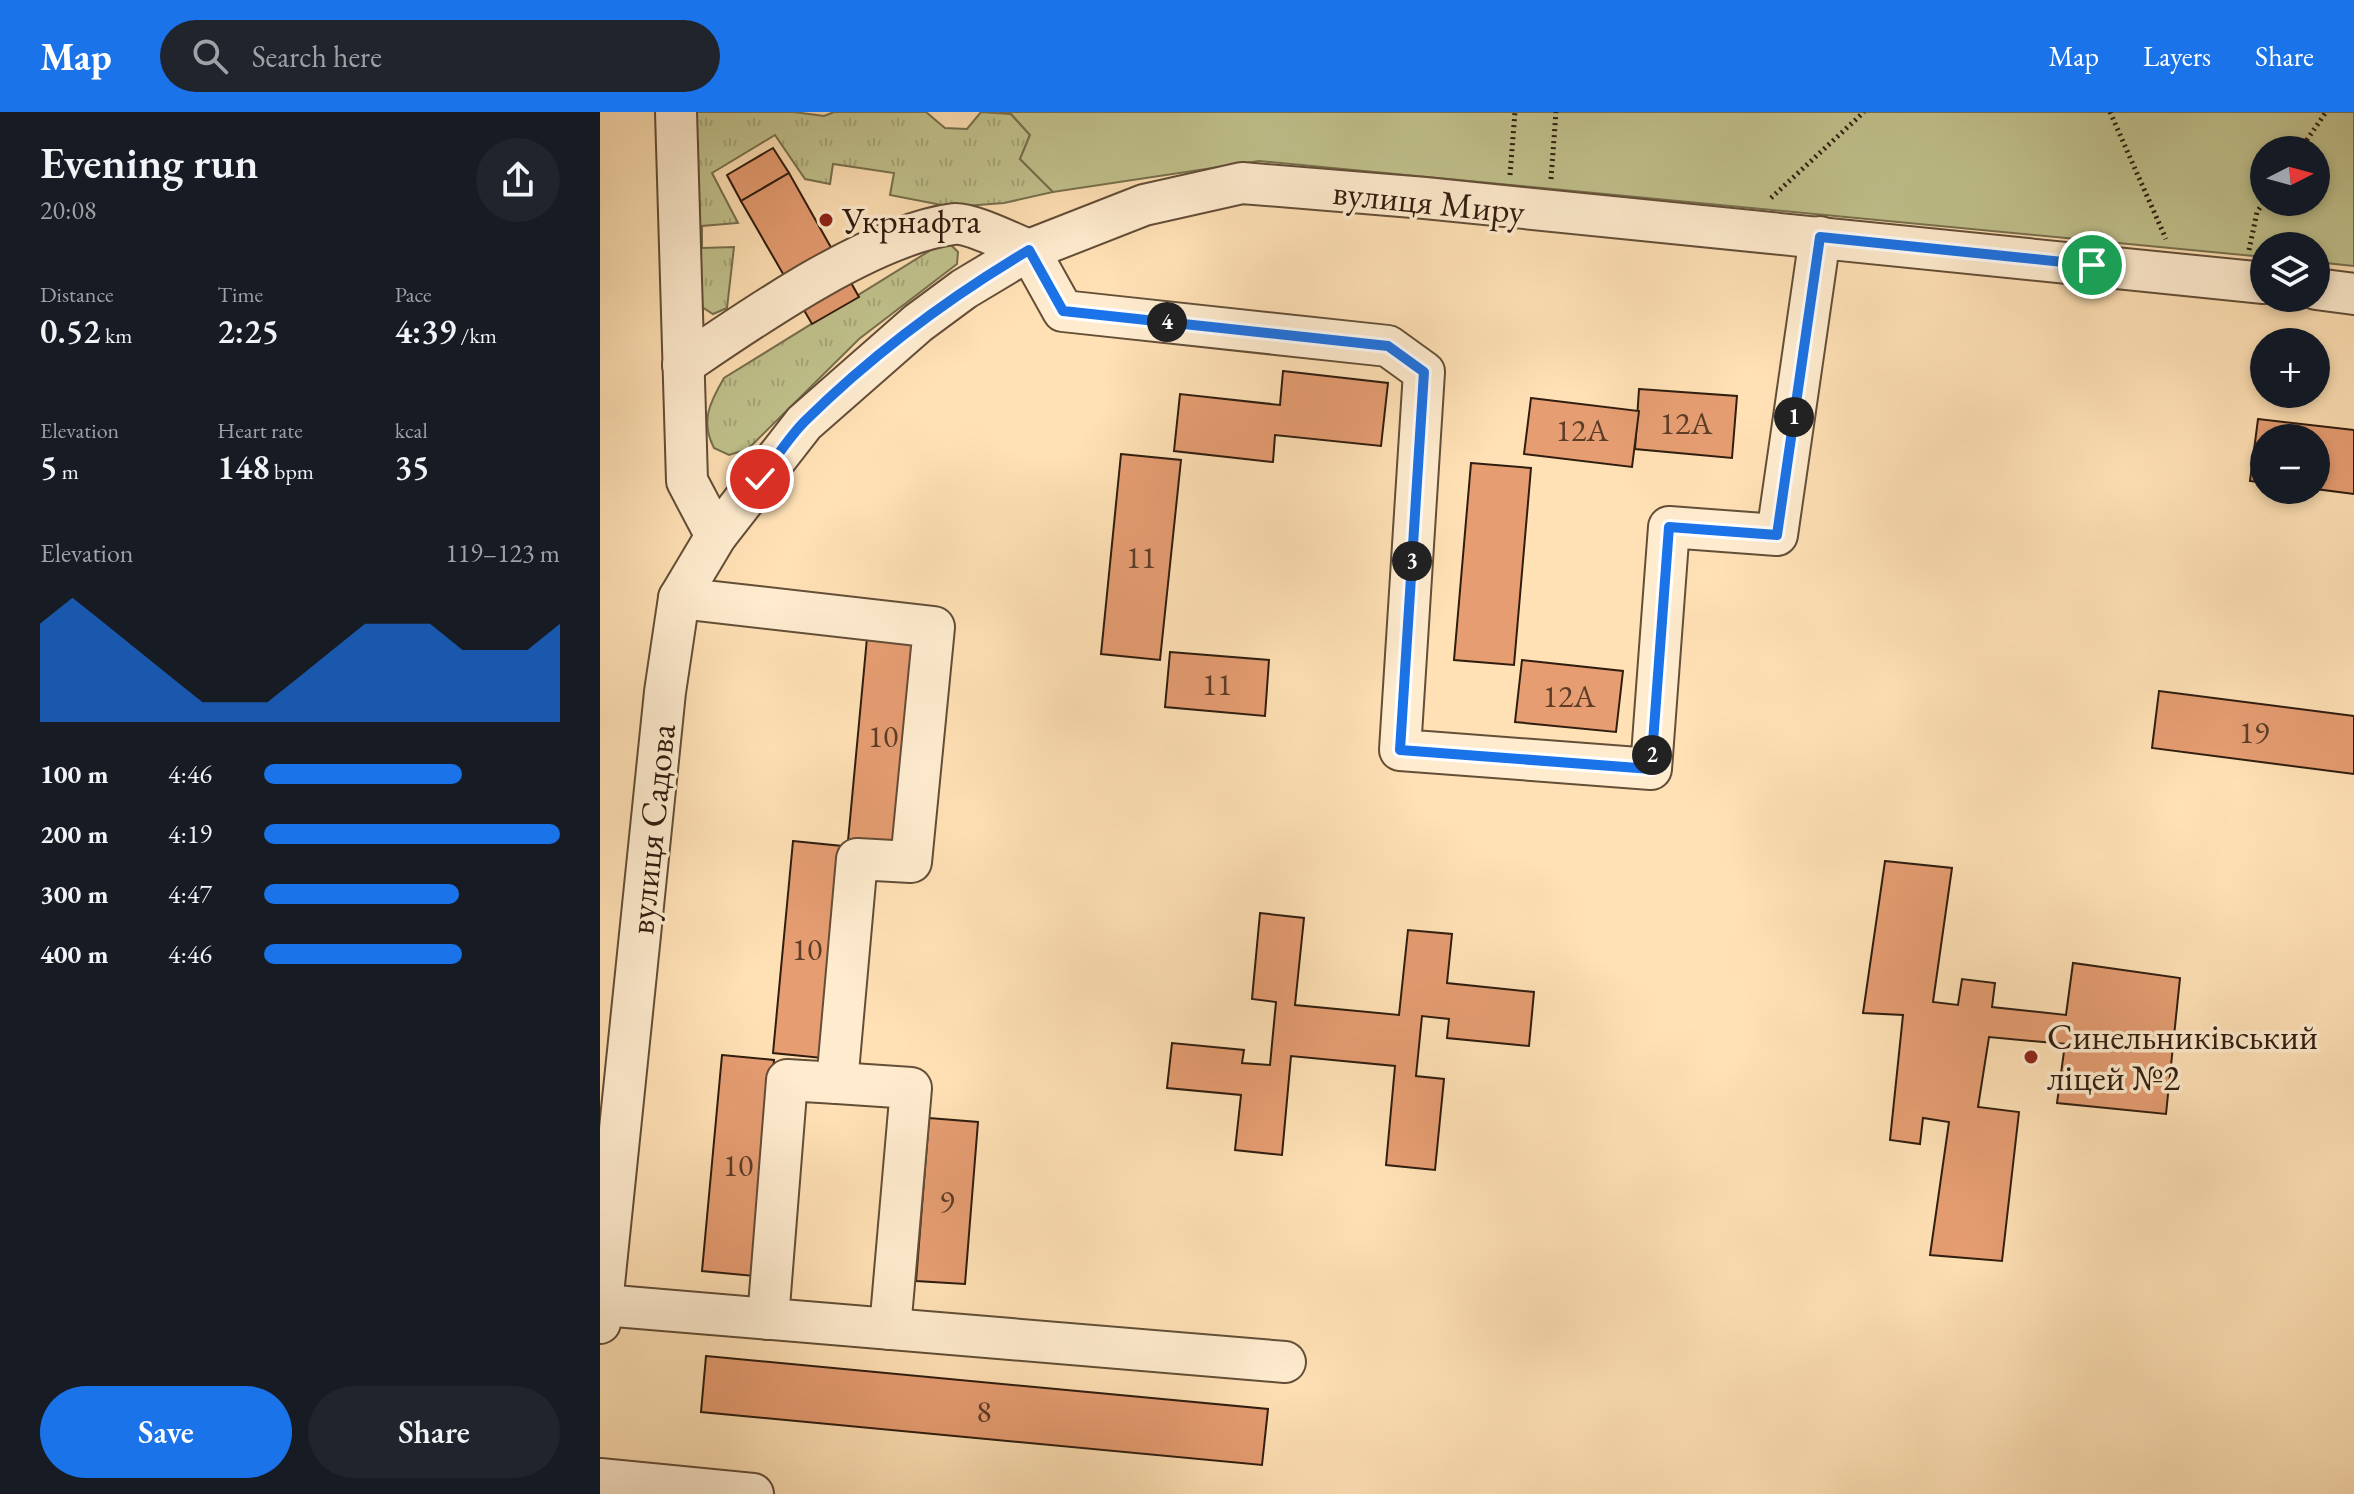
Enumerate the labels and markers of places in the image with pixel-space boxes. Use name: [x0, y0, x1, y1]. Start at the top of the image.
place label: Укрнафта: [841, 197, 982, 244]
marker: Укрнафта: [817, 211, 835, 229]
pin: [2058, 231, 2126, 299]
pin: 4: [1147, 302, 1187, 342]
pin: 1: [1774, 397, 1814, 437]
pin: [726, 445, 794, 513]
pin: 3: [1392, 541, 1432, 581]
pin: 2: [1632, 735, 1672, 775]
place label: Синельниківський ліцей №2: [2047, 1013, 2318, 1101]
marker: Синельниківський ліцей №2: [2022, 1048, 2040, 1066]

